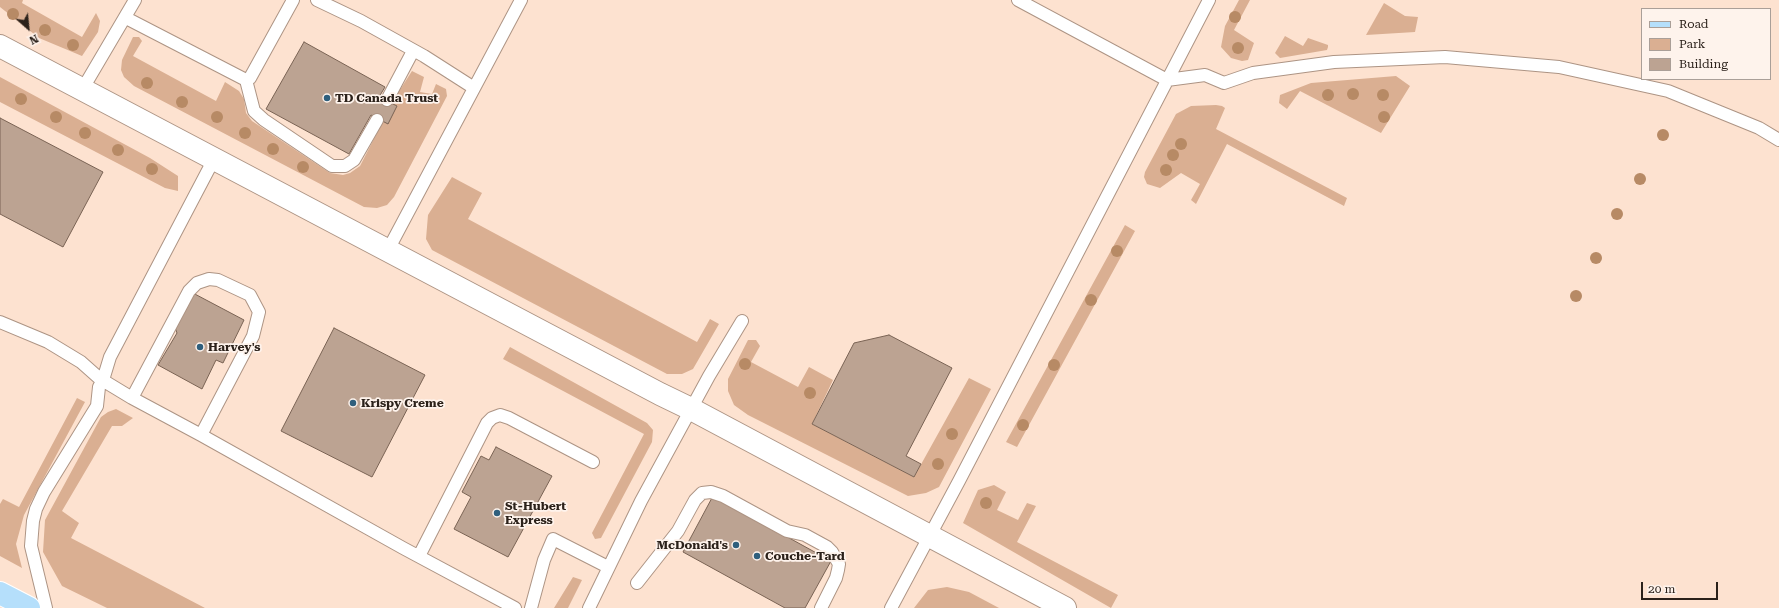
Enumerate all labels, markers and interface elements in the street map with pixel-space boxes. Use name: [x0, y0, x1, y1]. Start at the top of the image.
north arrow: [8, 8, 48, 48]
legend: [1641, 8, 1771, 80]
text: Road: [1679, 17, 1708, 31]
text: N: [27, 31, 40, 47]
text: Park: [1679, 37, 1705, 51]
text: Building: [1679, 57, 1728, 71]
place label: TD Canada Trust: [335, 91, 438, 105]
marker: TD Canada Trust: [322, 93, 332, 103]
place label: Harvey's: [208, 340, 260, 354]
marker: Harvey's: [195, 342, 205, 352]
place label: Krispy Creme: [361, 396, 444, 410]
marker: Krispy Creme: [348, 398, 358, 408]
place label: St-Hubert Express: [505, 499, 566, 527]
marker: St-Hubert Express: [492, 508, 502, 518]
place label: McDonald's: [657, 538, 728, 552]
marker: McDonald's: [731, 540, 741, 550]
place label: Couche-Tard: [765, 549, 845, 563]
marker: Couche-Tard: [752, 551, 762, 561]
scale bar: [1643, 574, 1720, 600]
text: 20 m: [1648, 582, 1675, 596]

